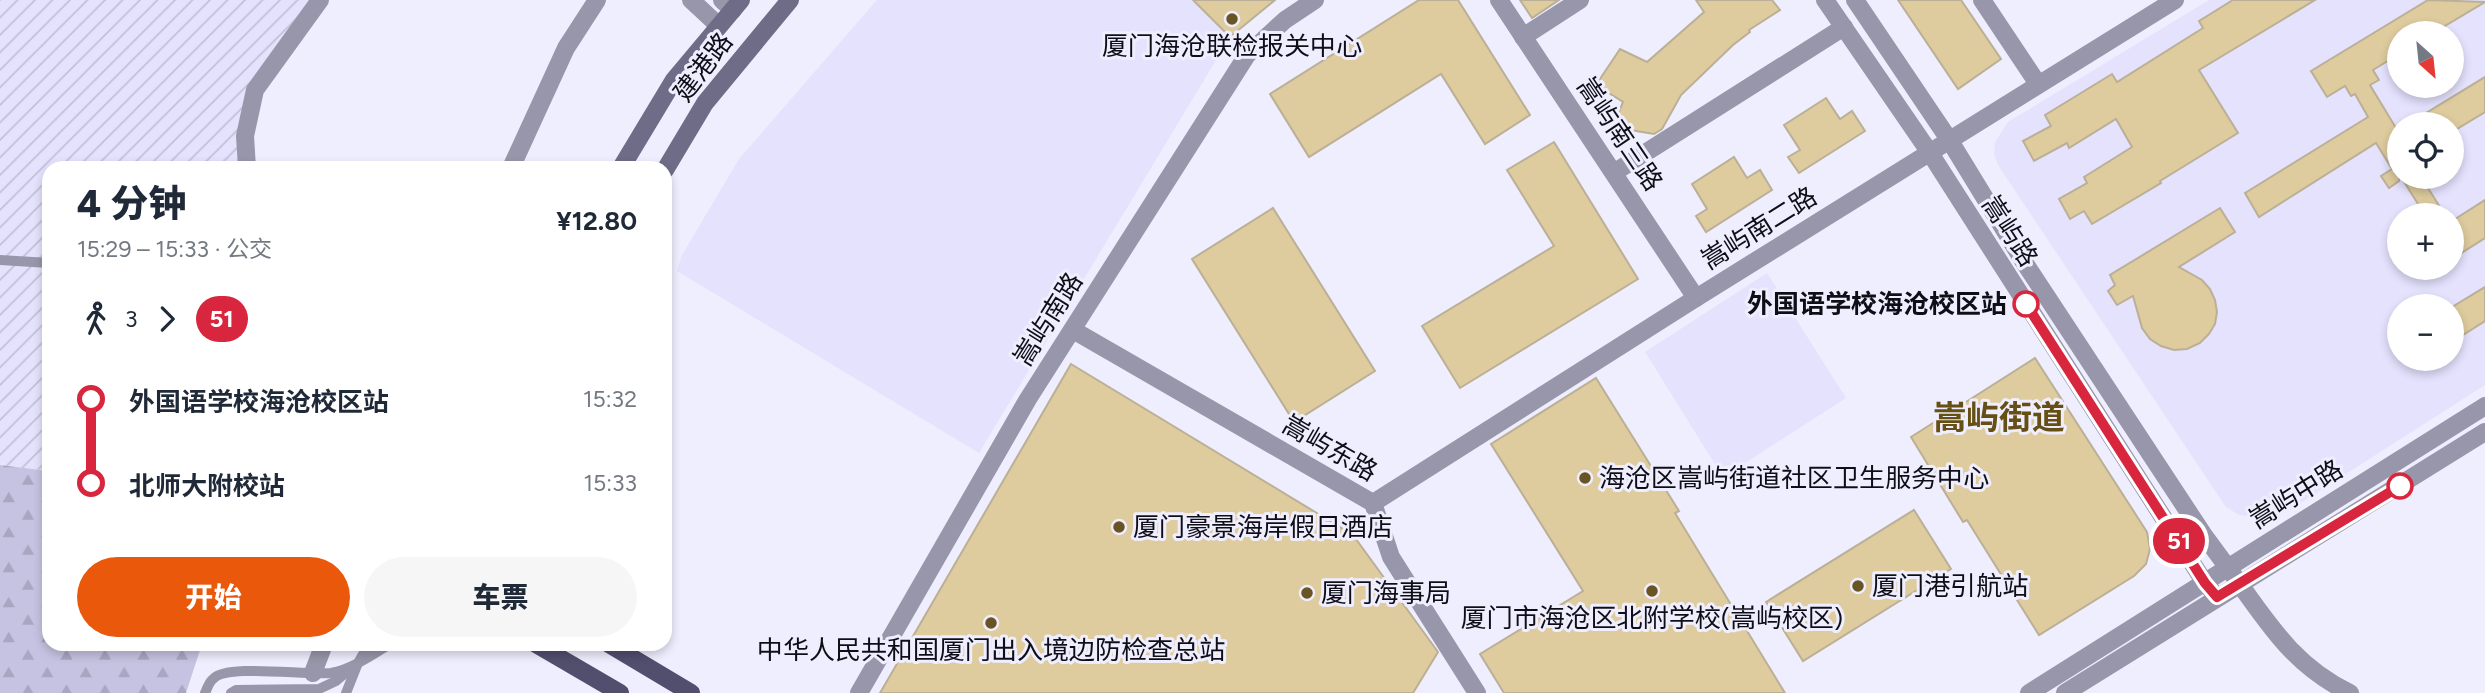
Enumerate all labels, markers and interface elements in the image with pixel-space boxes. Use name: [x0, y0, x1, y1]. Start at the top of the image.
marker: 厦门海沧联检报关中心: [1224, 11, 1240, 27]
north arrow: [2387, 21, 2464, 98]
map controls: [2387, 21, 2464, 371]
street label: 建港路: [667, 26, 739, 108]
place label: 厦门海沧联检报关中心: [1102, 30, 1362, 62]
street label: 嵩屿南三路: [1570, 71, 1670, 197]
button: locate: [2387, 112, 2464, 189]
street label: 嵩屿南二路: [1695, 180, 1823, 276]
text: 4 分钟: [77, 181, 186, 227]
street label: 嵩屿路: [1975, 190, 2045, 272]
button: +: [2387, 203, 2464, 280]
text: ¥12.80: [556, 205, 637, 237]
text: 15:29 – 15:33 · 公交: [77, 235, 272, 263]
street label: 嵩屿南路: [1007, 266, 1089, 372]
place label: 外国语学校海沧校区站: [1747, 288, 2007, 320]
marker: 外国语学校海沧校区站: [2013, 291, 2039, 317]
button: −: [2387, 294, 2464, 371]
icon: walk: [77, 300, 115, 338]
icon: forward: [148, 300, 186, 338]
text: 51: [210, 304, 234, 333]
text: 3: [125, 305, 138, 333]
text: 15:32: [583, 385, 637, 413]
text: 外国语学校海沧校区站: [129, 386, 389, 418]
district label: 嵩屿街道: [1933, 398, 2065, 437]
street label: 嵩屿东路: [1277, 408, 1383, 488]
street label: 嵩屿中路: [2243, 453, 2349, 535]
place label: 海沧区嵩屿街道社区卫生服务中心: [1599, 462, 1989, 494]
text: 15:33: [583, 469, 637, 497]
text: 北师大附校站: [129, 470, 285, 502]
marker: 海沧区嵩屿街道社区卫生服务中心: [1577, 470, 1593, 486]
unlabelled marker: [2387, 473, 2413, 499]
place label: 厦门豪景海岸假日酒店: [1133, 511, 1393, 543]
line badge: 51: [2148, 518, 2210, 564]
marker: 厦门豪景海岸假日酒店: [1111, 519, 1127, 535]
text: 51: [2167, 526, 2191, 555]
button: 开始: [77, 557, 350, 637]
button: 车票: [364, 557, 637, 637]
place label: 厦门港引航站: [1872, 570, 2028, 602]
place label: 厦门海事局: [1321, 577, 1451, 609]
marker: 厦门港引航站: [1850, 578, 1866, 594]
marker: 厦门市海沧区北附学校(嵩屿校区): [1644, 583, 1660, 599]
marker: 厦门海事局: [1299, 585, 1315, 601]
place label: 厦门市海沧区北附学校(嵩屿校区): [1461, 602, 1843, 634]
marker: 中华人民共和国厦门出入境边防检查总站: [983, 615, 999, 631]
place label: 中华人民共和国厦门出入境边防检查总站: [757, 634, 1225, 666]

